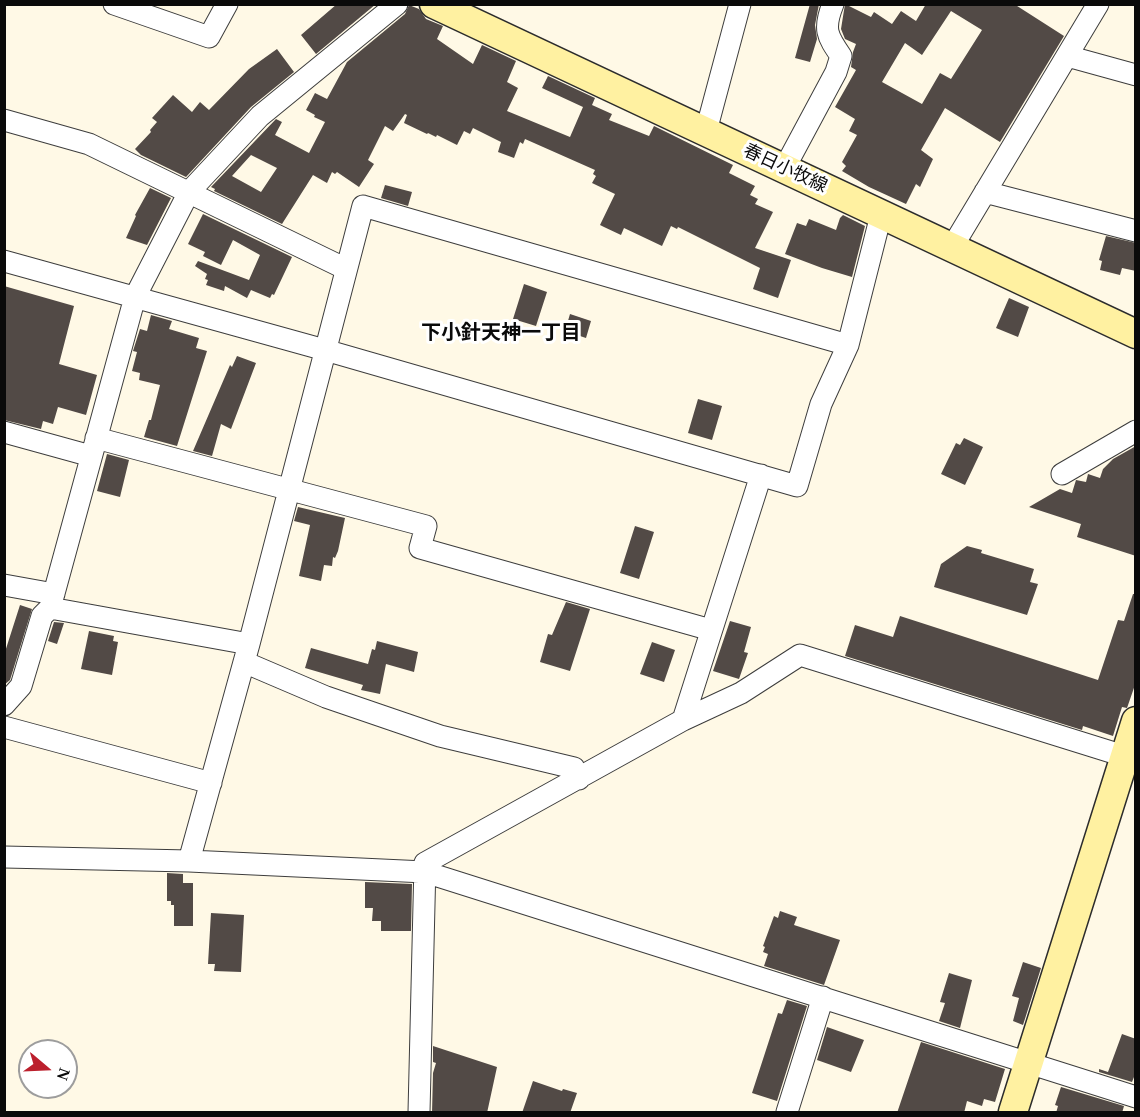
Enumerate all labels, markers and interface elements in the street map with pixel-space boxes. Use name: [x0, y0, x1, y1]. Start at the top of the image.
street label: 春日小牧線: [740, 140, 830, 198]
district label: 下小針天神一丁目: [421, 322, 581, 346]
north arrow: [18, 1039, 78, 1099]
text: N: [54, 1066, 74, 1083]

